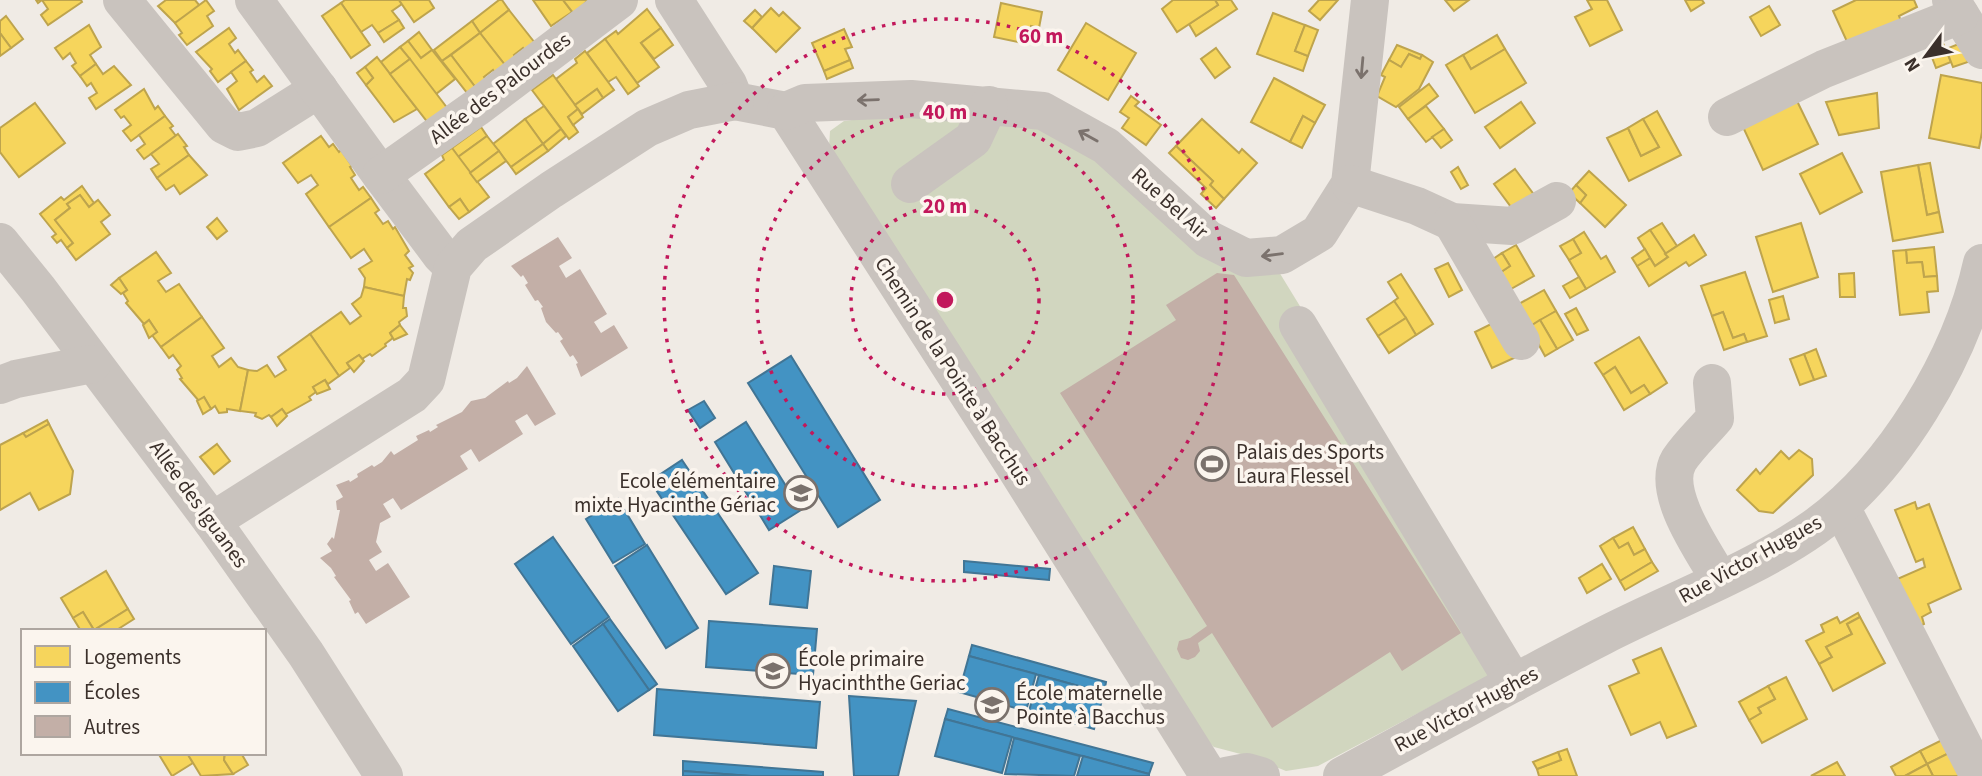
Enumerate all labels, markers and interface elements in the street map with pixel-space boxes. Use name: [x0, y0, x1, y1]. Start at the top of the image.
text: 60 m: [1019, 21, 1063, 51]
north arrow: [1891, 21, 1961, 91]
street label: Allée des Palourdes: [423, 25, 577, 151]
text: N: [1898, 52, 1928, 77]
one-way arrow: [1355, 56, 1368, 78]
one-way arrow: [856, 94, 879, 107]
text: 40 m: [923, 97, 967, 127]
one-way arrow: [1078, 129, 1099, 142]
street label: Rue Bel Air: [1125, 160, 1216, 246]
text: 20 m: [923, 191, 967, 221]
one-way arrow: [1261, 249, 1284, 262]
street label: Chemin de la Pointe à Bacchus: [868, 251, 1039, 491]
centre of rings: [933, 288, 957, 312]
street label: Allée des Iguanes: [142, 434, 256, 574]
place label: Palais des Sports Laura Flessel: [1236, 437, 1384, 491]
sports icon: Palais des Sports Laura Flessel: [1193, 445, 1231, 483]
place label: Ecole élémentaire mixte Hyacinthe Gériac: [574, 466, 776, 520]
school or university icon: Ecole élémentaire mixte Hyacinthe Gériac: [782, 474, 820, 512]
street label: Rue Victor Hugues: [1673, 507, 1827, 611]
legend: [21, 629, 266, 755]
text: Logements: [84, 642, 181, 672]
place label: École primaire Hyacinththe Geriac: [798, 644, 966, 698]
school or university icon: École primaire Hyacinththe Geriac: [754, 652, 792, 690]
street label: Rue Victor Hughes: [1389, 658, 1544, 760]
text: Écoles: [84, 677, 140, 707]
place label: École maternelle Pointe à Bacchus: [1016, 678, 1165, 732]
school or university icon: École maternelle Pointe à Bacchus: [973, 686, 1011, 724]
text: Autres: [84, 712, 140, 742]

